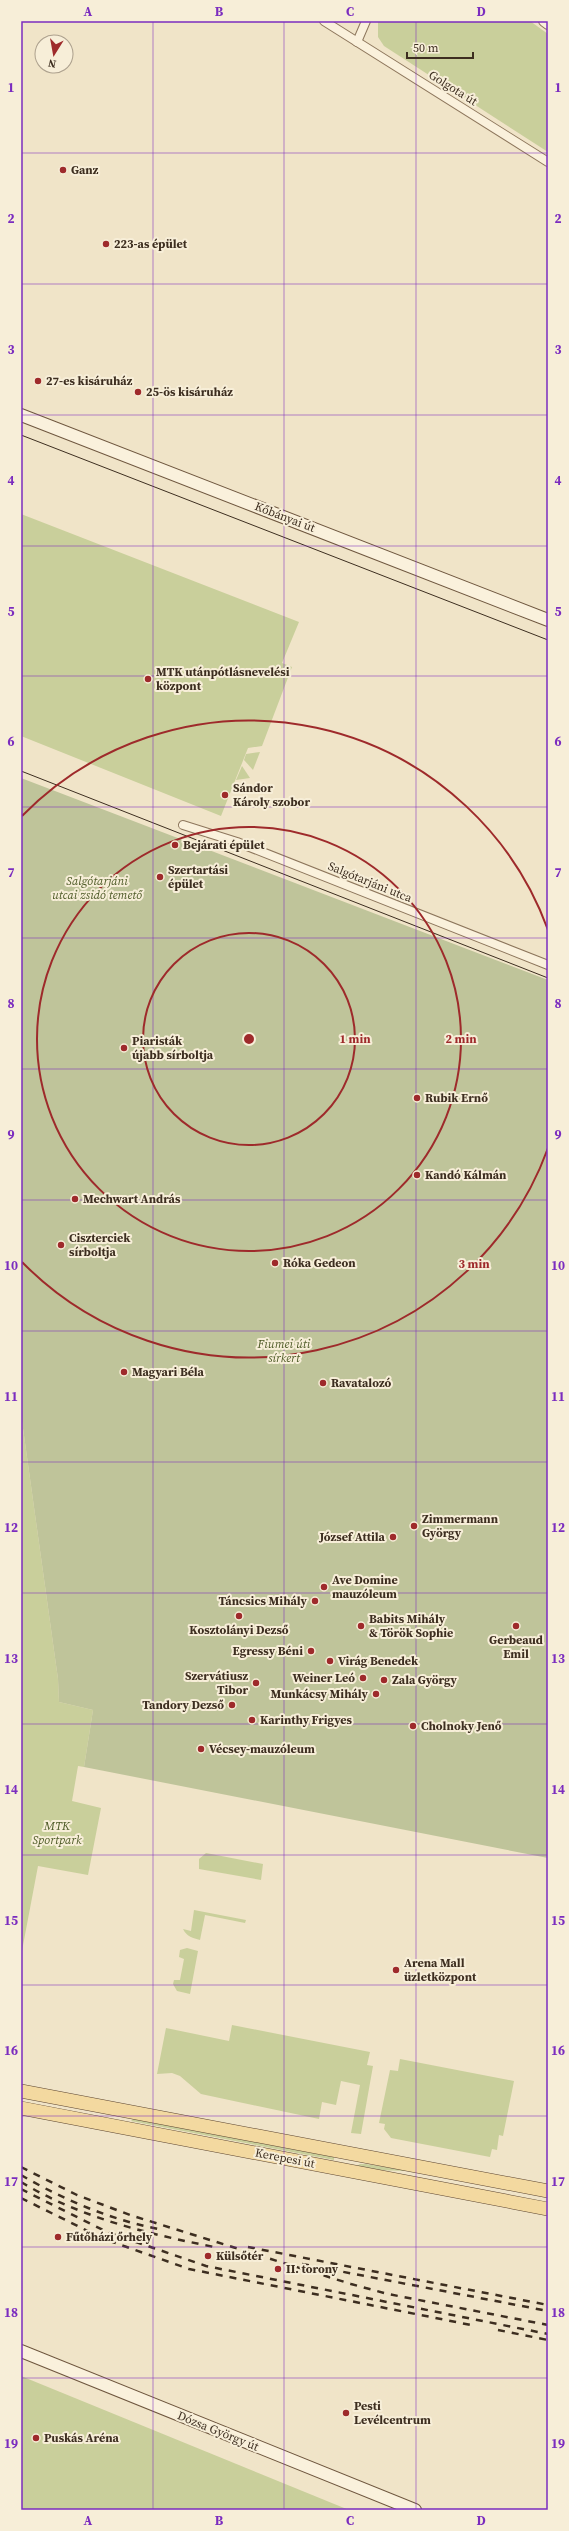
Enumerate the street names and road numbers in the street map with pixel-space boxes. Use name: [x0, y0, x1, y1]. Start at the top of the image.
street label: Golgota út: [426, 67, 480, 109]
street label: Kőbányai út: [253, 498, 318, 536]
street label: Salgótarjáni utca: [326, 858, 415, 906]
street label: Kerepesi út: [254, 2144, 316, 2172]
street label: Dózsa György út: [175, 2407, 261, 2455]

